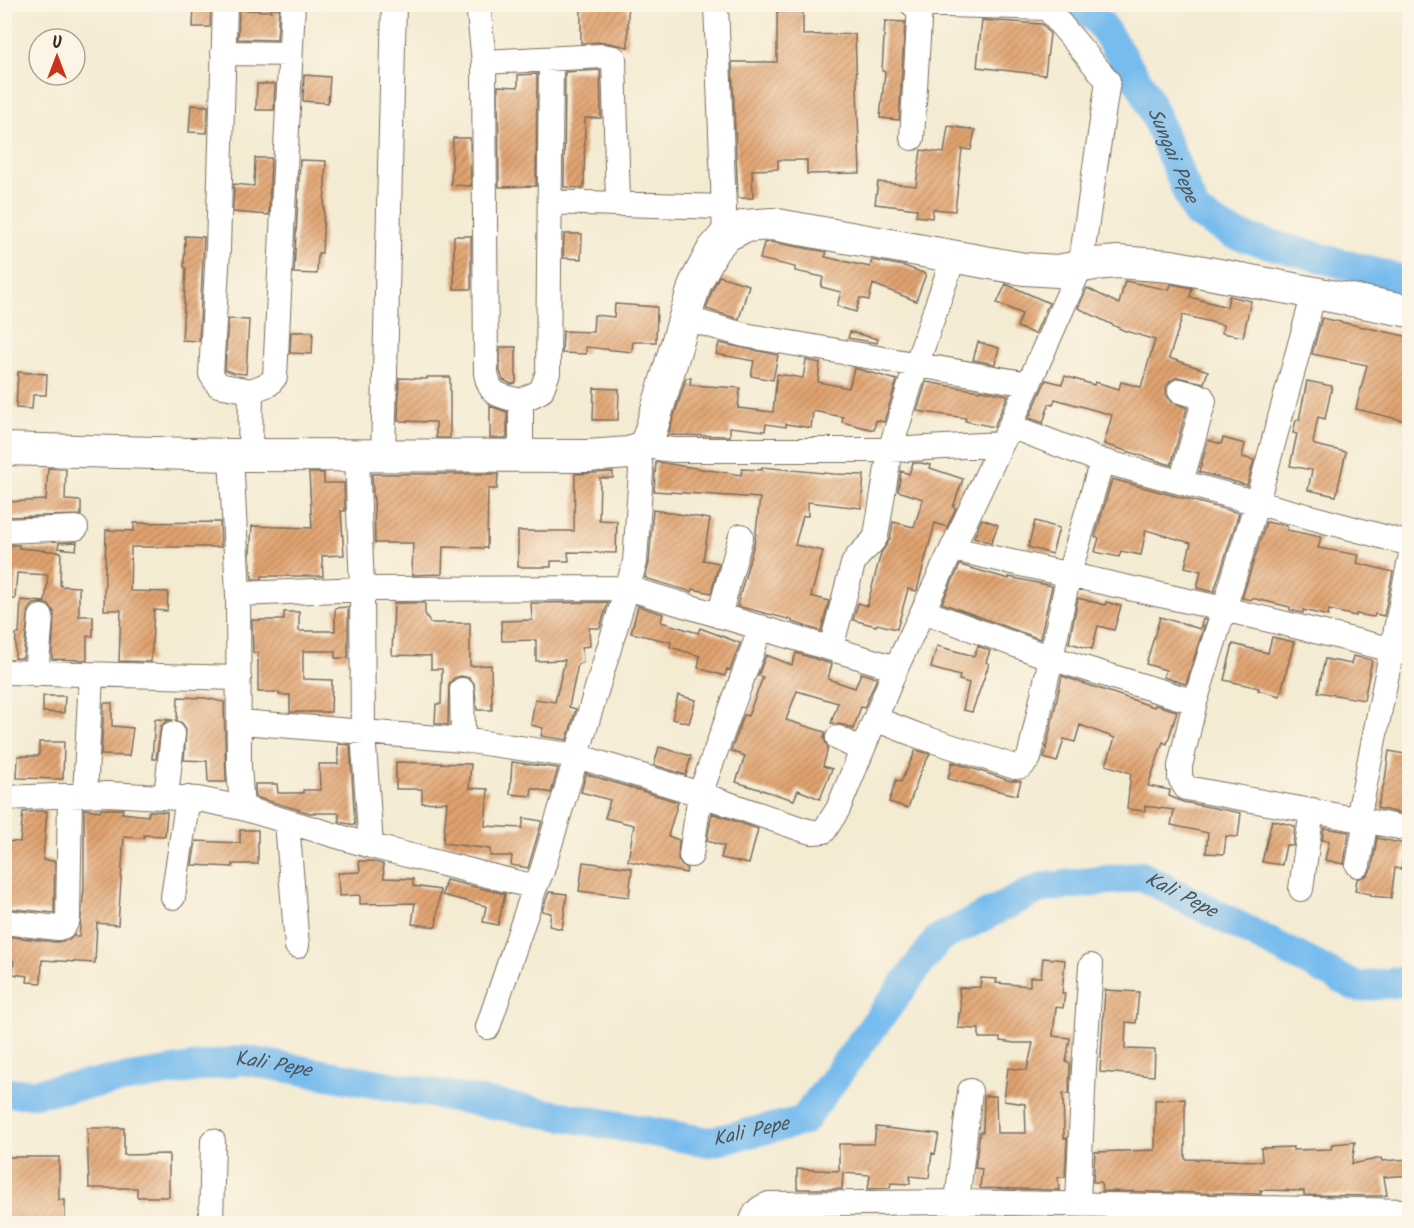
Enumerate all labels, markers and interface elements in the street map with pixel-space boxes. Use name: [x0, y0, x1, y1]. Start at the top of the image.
north arrow: [27, 27, 87, 87]
text: U: [52, 31, 62, 56]
water label: Sungai Pepe: [1137, 103, 1207, 210]
water label: Kali Pepe: [1139, 864, 1224, 929]
water label: Kali Pepe: [232, 1043, 316, 1088]
water label: Kali Pepe: [710, 1108, 794, 1157]

